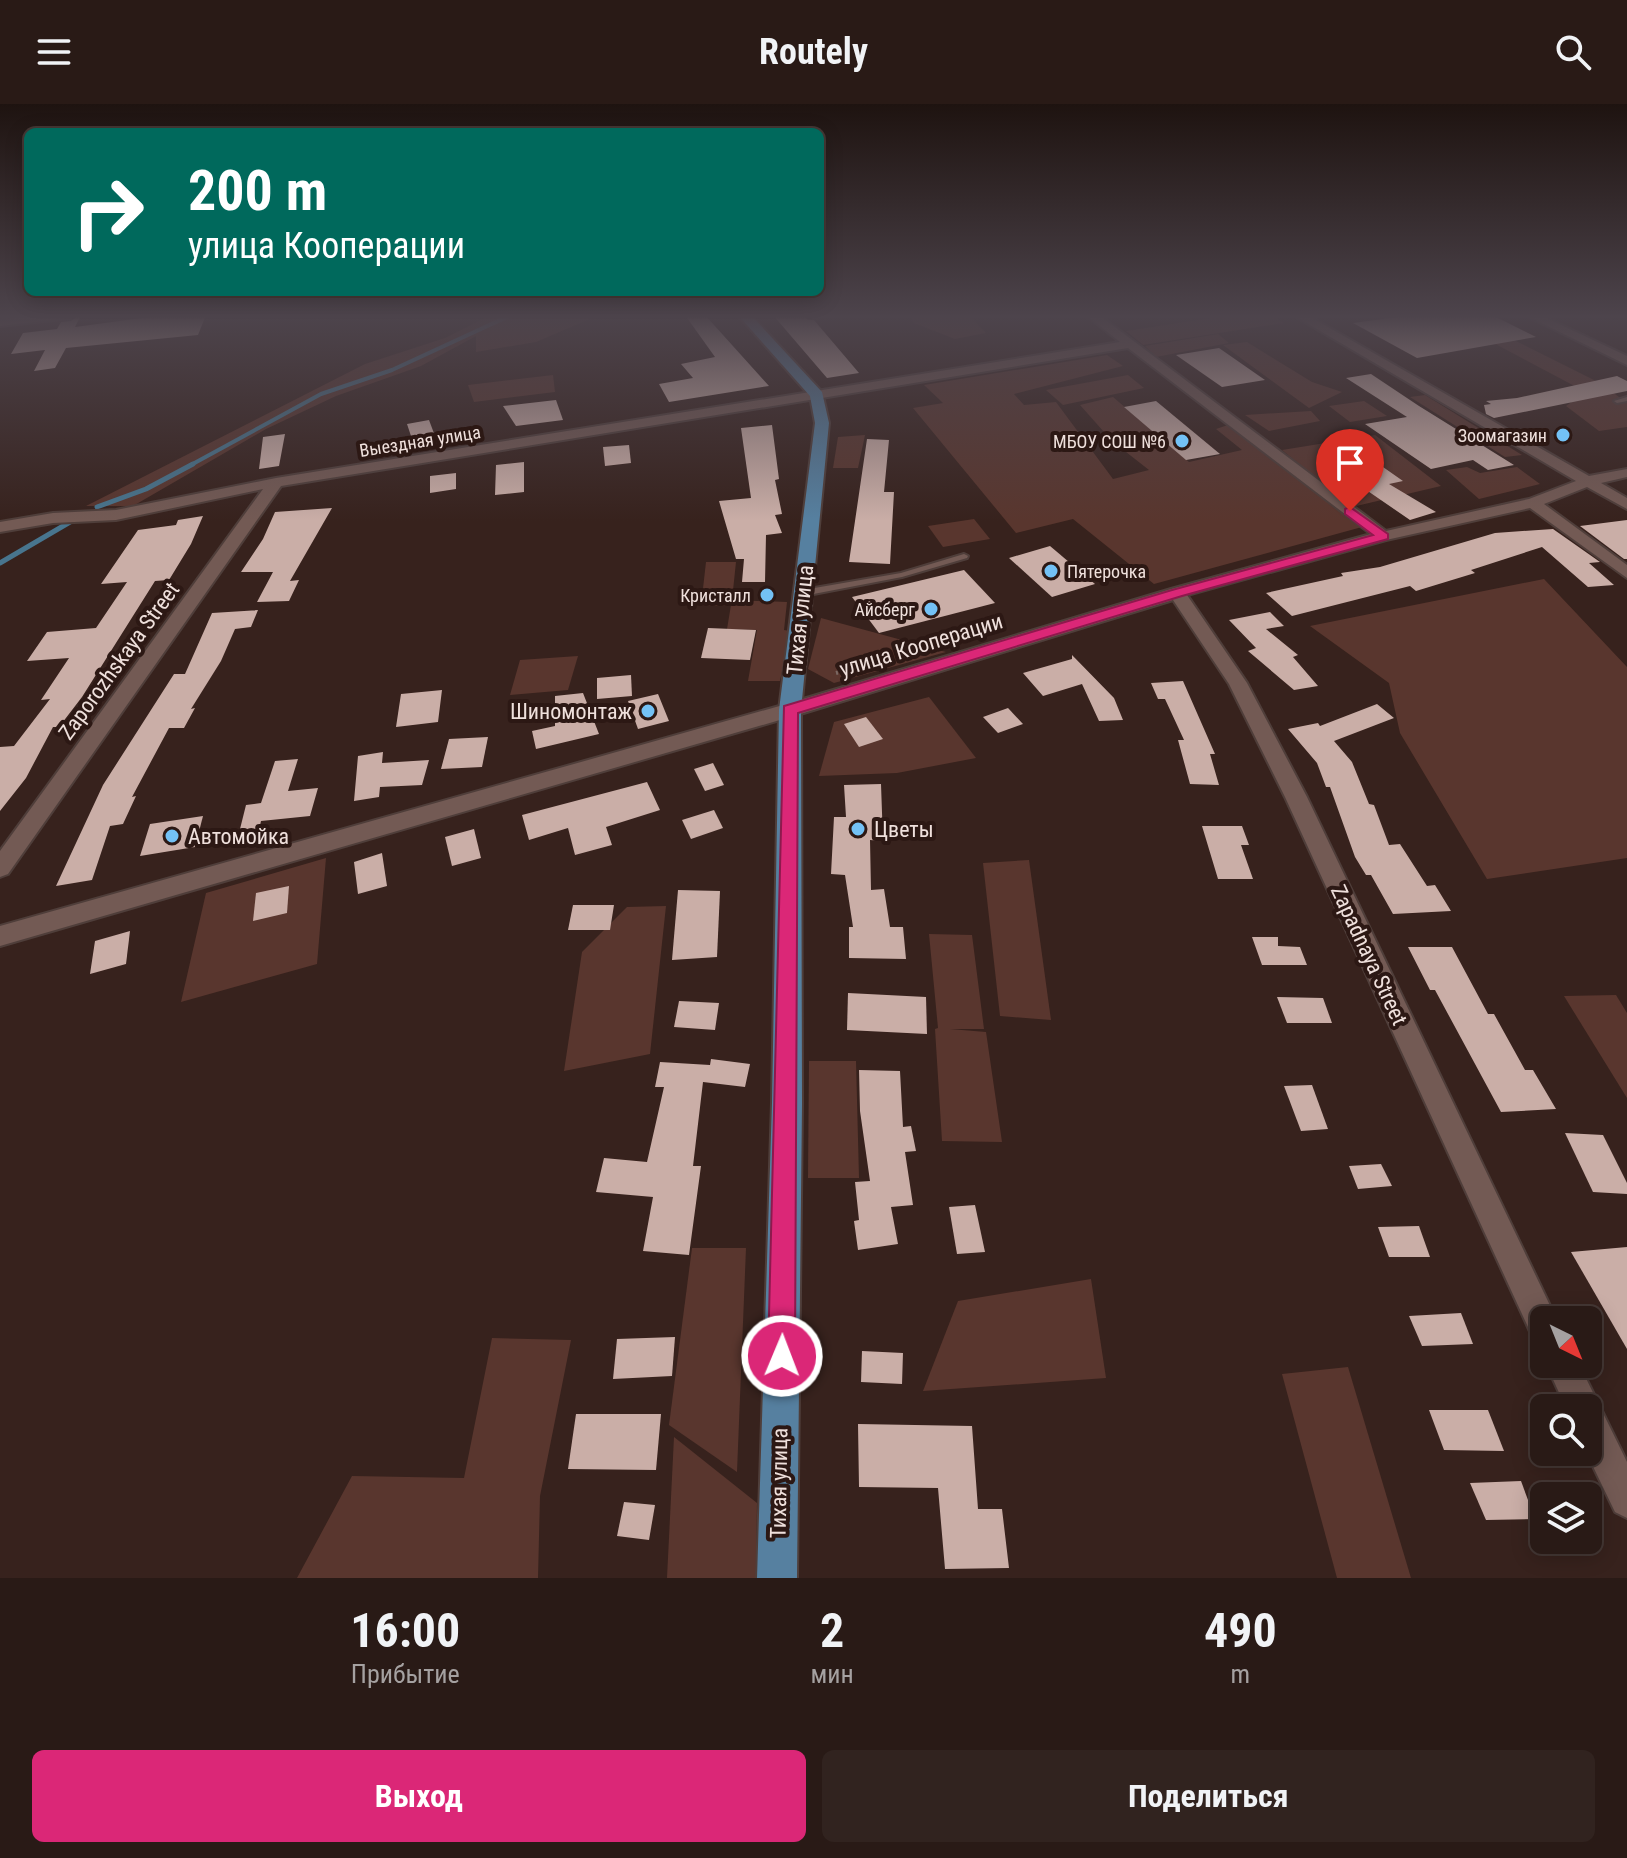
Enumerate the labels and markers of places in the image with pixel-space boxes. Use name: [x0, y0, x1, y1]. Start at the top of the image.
place label: Зоомагазин: [1458, 425, 1547, 446]
marker: Зоомагазин: [1554, 426, 1572, 444]
pin: [1316, 429, 1384, 511]
place label: МБОУ СОШ №6: [1053, 431, 1166, 452]
marker: МБОУ СОШ №6: [1173, 432, 1191, 450]
place label: Пятерочка: [1067, 561, 1146, 582]
marker: Пятерочка: [1042, 562, 1060, 580]
place label: Кристалл: [680, 585, 751, 606]
marker: Кристалл: [758, 586, 776, 604]
place label: Айсберг: [854, 599, 915, 620]
marker: Айсберг: [922, 600, 940, 618]
place label: Шиномонтаж: [510, 699, 632, 724]
marker: Шиномонтаж: [639, 702, 657, 720]
place label: Цветы: [874, 817, 934, 842]
marker: Цветы: [849, 820, 867, 838]
place label: Автомойка: [188, 824, 289, 849]
marker: Автомойка: [163, 827, 181, 845]

